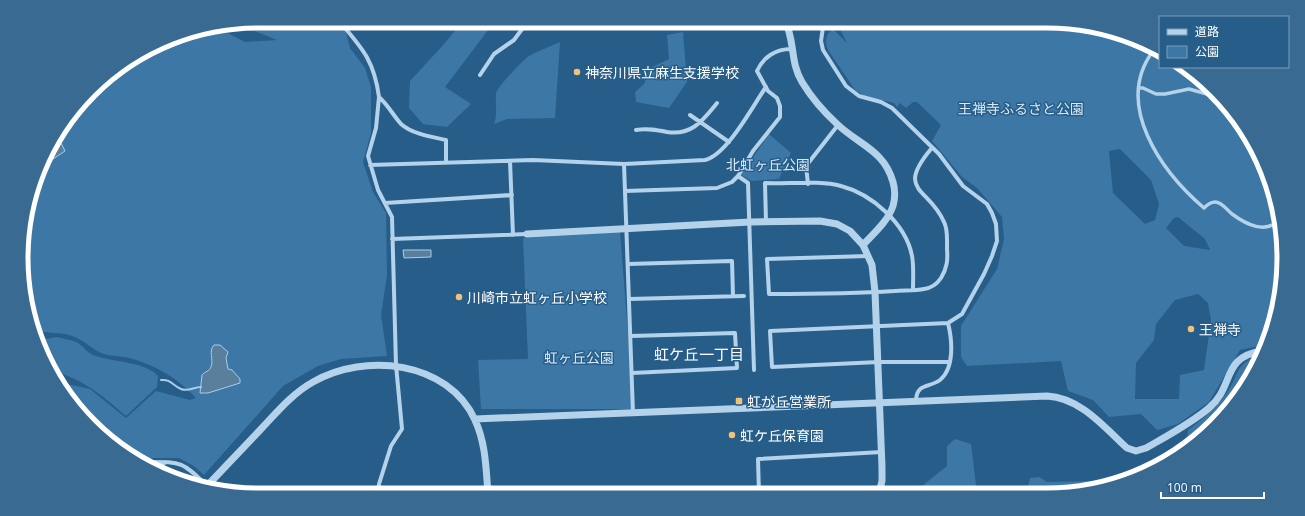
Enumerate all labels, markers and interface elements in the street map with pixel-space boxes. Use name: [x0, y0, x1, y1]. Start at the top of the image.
legend: [1159, 16, 1289, 68]
text: 道路: [1195, 23, 1219, 40]
text: 公園: [1195, 43, 1219, 60]
place label: 神奈川県立麻生支援学校: [585, 63, 739, 82]
marker: 神奈川県立麻生支援学校: [572, 67, 582, 77]
park label: 王禅寺ふるさと公園: [958, 99, 1084, 118]
park label: 北虹ヶ丘公園: [726, 155, 810, 174]
place label: 川崎市立虹ヶ丘小学校: [467, 288, 607, 307]
marker: 川崎市立虹ヶ丘小学校: [454, 292, 464, 302]
place label: 王禅寺: [1199, 320, 1241, 339]
marker: 王禅寺: [1186, 324, 1196, 334]
district label: 虹ケ丘一丁目: [654, 344, 744, 364]
park label: 虹ヶ丘公園: [544, 348, 614, 367]
place label: 虹が丘営業所: [747, 392, 831, 411]
marker: 虹が丘営業所: [734, 396, 744, 406]
place label: 虹ケ丘保育園: [740, 426, 824, 445]
marker: 虹ケ丘保育園: [727, 430, 737, 440]
scale bar: [1161, 474, 1264, 500]
text: 100 m: [1167, 479, 1202, 496]

